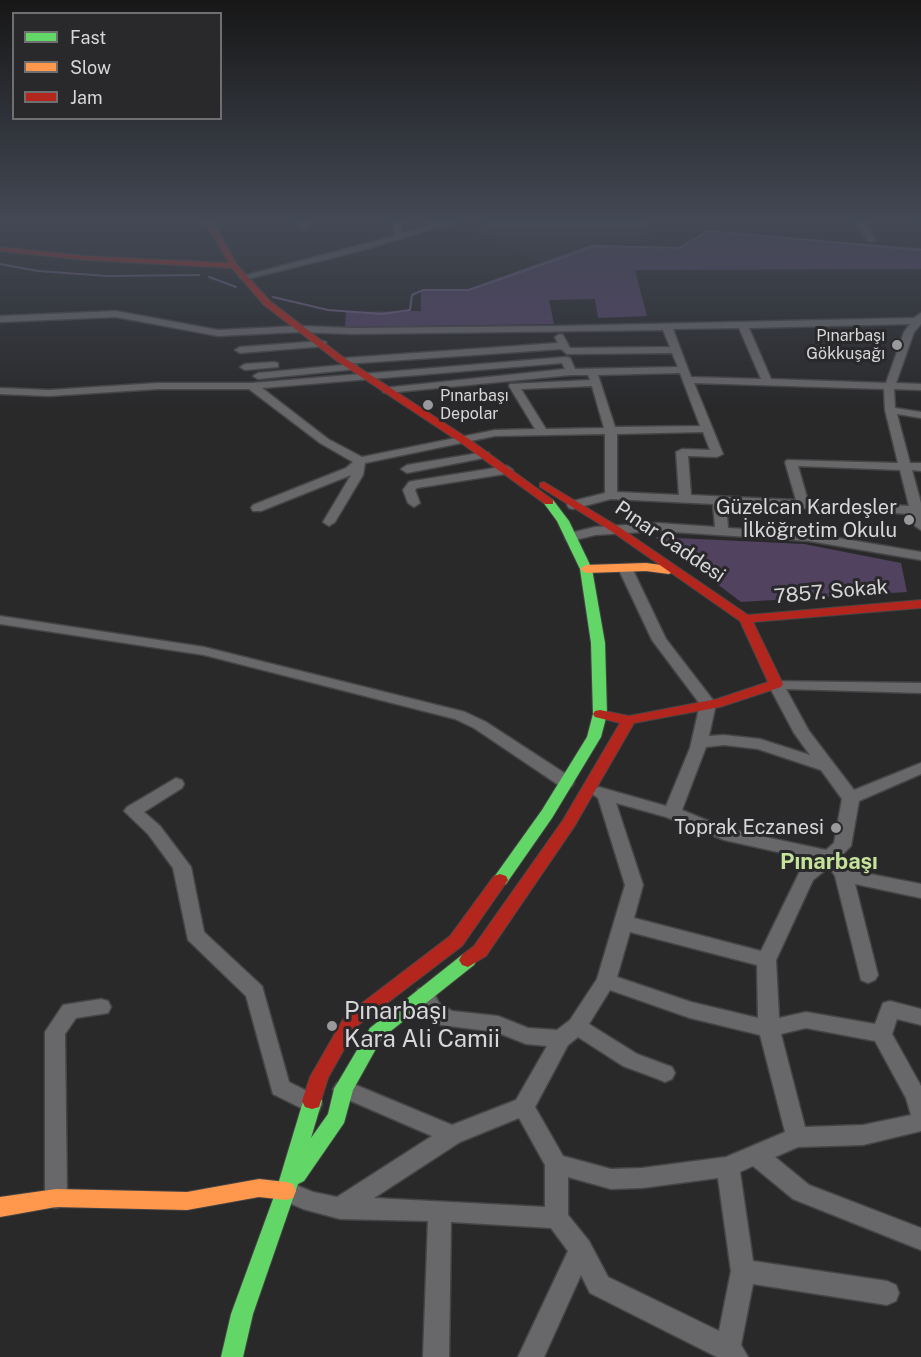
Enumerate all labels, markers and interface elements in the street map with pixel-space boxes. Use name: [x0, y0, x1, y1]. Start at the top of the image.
legend: [12, 12, 222, 120]
text: Fast: [70, 27, 106, 48]
text: Slow: [70, 57, 111, 78]
text: Jam: [70, 87, 103, 108]
place label: Pınarbaşı Gökkuşağı: [806, 326, 885, 364]
marker: Pınarbaşı Gökkuşağı: [890, 338, 904, 352]
place label: Pınarbaşı Depolar: [440, 386, 509, 424]
marker: Pınarbaşı Depolar: [421, 398, 435, 412]
street label: Pınar Caddesi: [610, 496, 730, 588]
place label: Güzelcan Kardeşler İlköğretim Okulu: [716, 496, 897, 543]
marker: Güzelcan Kardeşler İlköğretim Okulu: [902, 513, 916, 527]
street label: 7857. Sokak: [773, 575, 889, 609]
place label: Toprak Eczanesi: [674, 816, 824, 840]
marker: Toprak Eczanesi: [829, 821, 843, 835]
district label: Pınarbaşı: [780, 849, 878, 875]
place label: Pınarbaşı Kara Ali Camii: [344, 998, 500, 1054]
marker: Pınarbaşı Kara Ali Camii: [325, 1019, 339, 1033]

